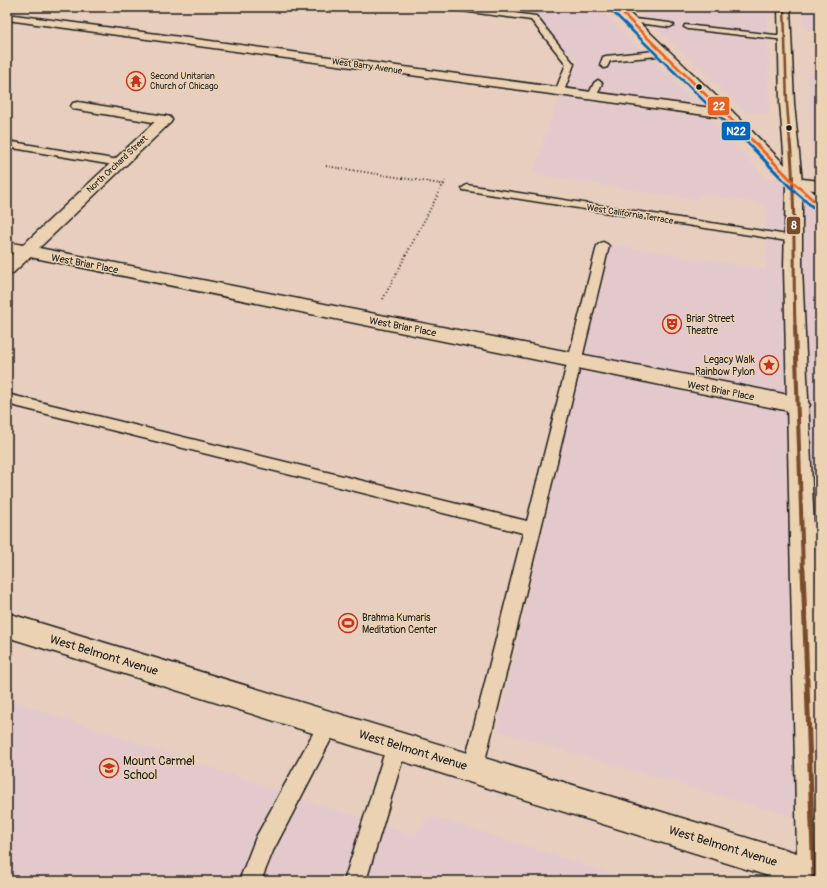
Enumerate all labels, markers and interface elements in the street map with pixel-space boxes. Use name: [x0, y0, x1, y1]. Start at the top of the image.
street label: West Barry Avenue: [331, 56, 403, 77]
temple icon: Second Unitarian Church of Chicago: [125, 70, 147, 92]
place label: Second Unitarian Church of Chicago: [150, 71, 218, 92]
unlabelled marker: [694, 82, 704, 92]
line badge: 22: [707, 96, 730, 116]
text: 22: [713, 100, 725, 113]
line badge: N22: [721, 121, 751, 141]
unlabelled marker: [784, 123, 794, 133]
text: N22: [726, 125, 746, 138]
street label: North Orchard Street: [84, 133, 150, 196]
street label: West California Terrace: [586, 202, 675, 227]
line badge: 8: [786, 216, 801, 235]
text: 8: [791, 219, 797, 232]
street label: West Briar Place: [50, 252, 119, 276]
theatre icon: Briar Street Theatre: [661, 313, 683, 335]
place label: Briar Street Theatre: [686, 313, 735, 337]
street label: West Briar Place: [368, 315, 437, 339]
place label: Legacy Walk Rainbow Pylon: [695, 354, 756, 378]
place icon: Legacy Walk Rainbow Pylon: [758, 354, 780, 376]
street label: West Briar Place: [686, 379, 755, 403]
sports icon: Brahma Kumaris Meditation Center: [337, 612, 359, 634]
place label: Brahma Kumaris Meditation Center: [362, 612, 438, 636]
street label: West Belmont Avenue: [48, 632, 160, 679]
street label: West Belmont Avenue: [357, 727, 469, 774]
place label: Mount Carmel School: [123, 754, 195, 783]
school or university icon: Mount Carmel School: [98, 757, 120, 779]
street label: West Belmont Avenue: [667, 823, 779, 870]

